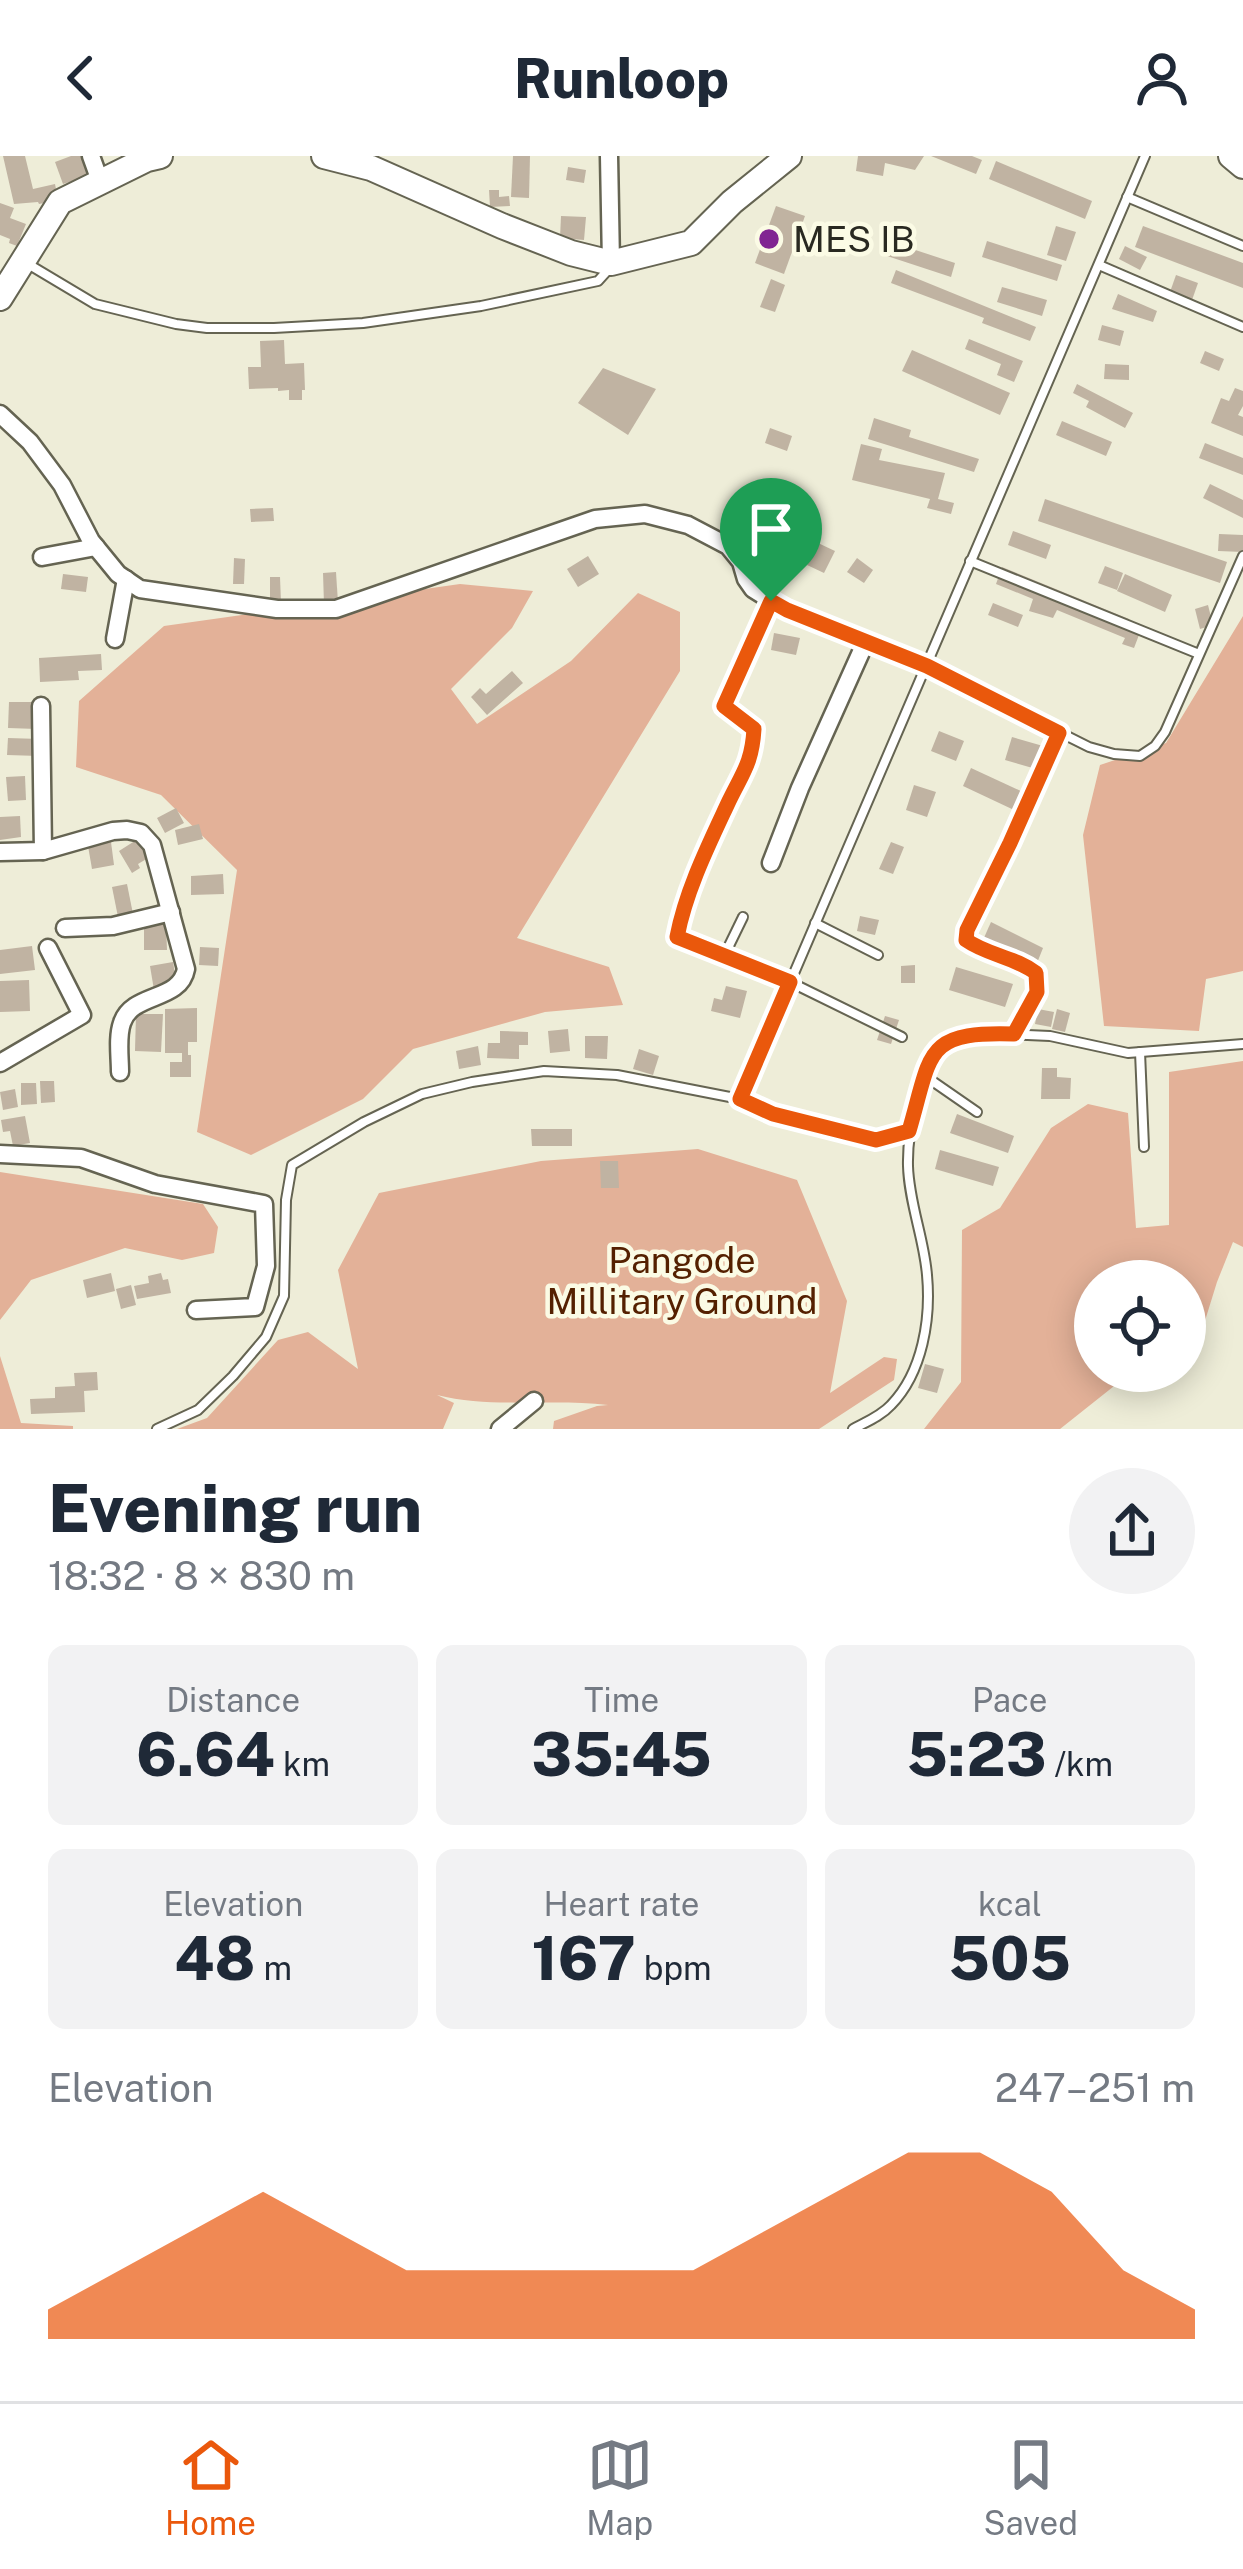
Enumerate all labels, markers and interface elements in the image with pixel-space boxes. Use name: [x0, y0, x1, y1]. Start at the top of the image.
icon: back: [48, 45, 114, 111]
icon: person: [1129, 45, 1195, 111]
text: Runloop: [514, 47, 729, 110]
place label: MES IB: [793, 218, 915, 260]
marker: MES IB: [756, 226, 782, 252]
pin: [720, 478, 822, 601]
icon: arrive: [738, 496, 804, 562]
park label: Pangode Millitary Ground: [546, 1239, 818, 1322]
map controls: [1074, 1260, 1206, 1392]
button: locate: [1074, 1260, 1206, 1392]
button: share: [1069, 1468, 1195, 1594]
text: Evening run: [48, 1469, 422, 1547]
text: 18:32 · 8 × 830 m: [48, 1553, 355, 1599]
text: Distance: [166, 1681, 300, 1719]
text: Time: [584, 1681, 659, 1719]
text: Pace: [972, 1681, 1048, 1719]
text: 6.64: [136, 1719, 275, 1790]
text: 35:45: [531, 1719, 712, 1790]
text: 5:23: [906, 1719, 1047, 1790]
text: km: [275, 1745, 330, 1783]
text: /km: [1047, 1745, 1113, 1783]
text: Elevation: [163, 1885, 303, 1923]
text: Heart rate: [544, 1885, 699, 1923]
text: kcal: [978, 1885, 1042, 1923]
text: 48: [174, 1923, 255, 1994]
text: 167: [531, 1923, 636, 1994]
text: 505: [949, 1923, 1071, 1994]
text: m: [255, 1949, 292, 1987]
text: bpm: [636, 1949, 712, 1987]
text: Elevation: [48, 2065, 214, 2111]
text: 247–251 m: [995, 2065, 1195, 2111]
tab: Home: [165, 2432, 256, 2542]
tab: Map: [586, 2432, 653, 2542]
tab: Saved: [983, 2432, 1078, 2542]

